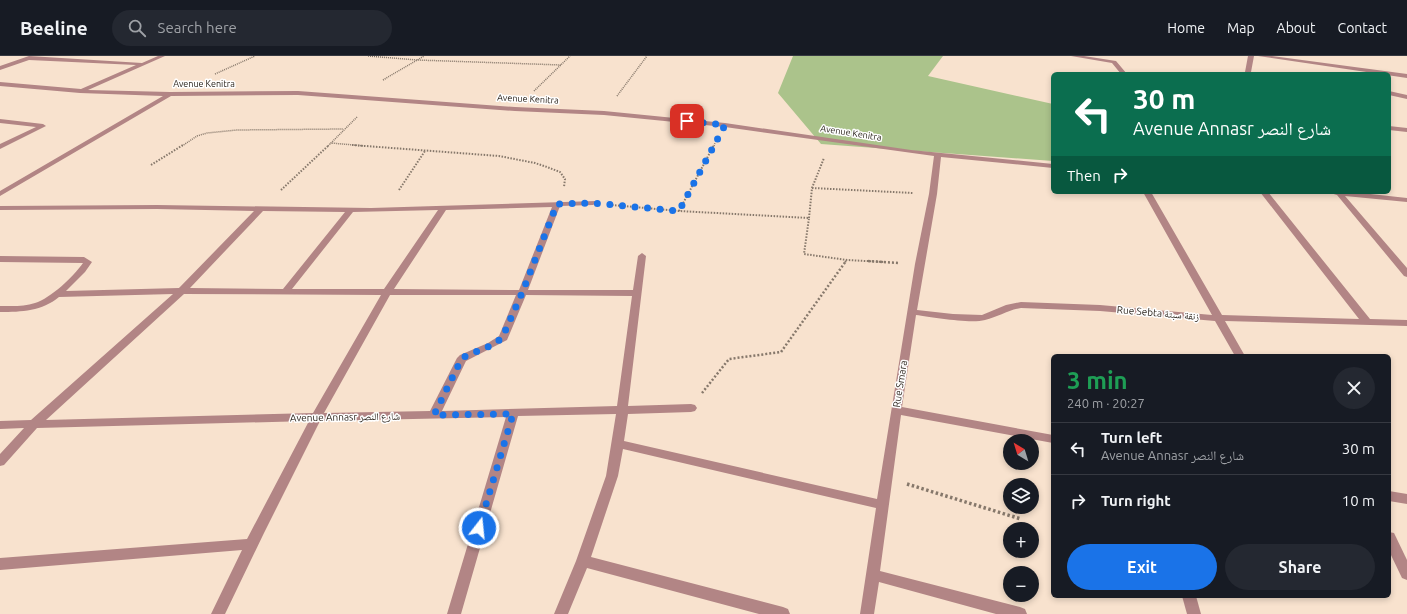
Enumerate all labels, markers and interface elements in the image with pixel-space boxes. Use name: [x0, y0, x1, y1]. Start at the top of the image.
search box: [112, 10, 392, 46]
text: Beeline: [20, 17, 88, 39]
icon: search: [126, 17, 148, 39]
text: Search here: [158, 19, 237, 36]
text: Home: [1167, 20, 1205, 36]
text: Map: [1227, 20, 1255, 36]
text: About: [1277, 20, 1316, 36]
text: Contact: [1338, 20, 1387, 36]
street label: Avenue Kenitra: [173, 79, 235, 89]
text: 30 m: [1133, 83, 1195, 114]
icon: left: [1067, 88, 1119, 140]
street label: Avenue Kenitra: [497, 92, 559, 106]
pin: [670, 104, 704, 138]
icon: arrive: [676, 110, 698, 132]
text: Avenue Annasr شارع النصر: [1133, 118, 1331, 138]
street label: Avenue Kenitra: [820, 123, 882, 143]
icon: right: [1109, 164, 1131, 186]
text: Then: [1067, 167, 1101, 184]
street label: Rue Sebta زنقة سبتة: [1116, 304, 1200, 322]
street label: Rue Smara: [891, 360, 909, 408]
text: 3 min: [1067, 367, 1128, 394]
button: close: [1333, 367, 1375, 409]
text: 240 m · 20:27: [1067, 396, 1145, 410]
street label: Avenue Annasr شارع النصر: [290, 411, 401, 424]
text: Turn left: [1101, 429, 1162, 446]
north arrow: [1003, 434, 1039, 470]
map controls: [1003, 434, 1039, 602]
icon: left: [1067, 438, 1089, 460]
text: 30 m: [1342, 440, 1375, 457]
text: Avenue Annasr شارع النصر: [1101, 448, 1244, 462]
button: layers: [1003, 478, 1039, 514]
icon: right: [1067, 490, 1089, 512]
text: Turn right: [1101, 492, 1171, 509]
text: 10 m: [1342, 492, 1375, 509]
position arrow: [458, 507, 500, 549]
button: +: [1003, 522, 1039, 558]
button: Exit: [1067, 544, 1217, 590]
button: Share: [1225, 544, 1375, 590]
button: −: [1003, 566, 1039, 602]

